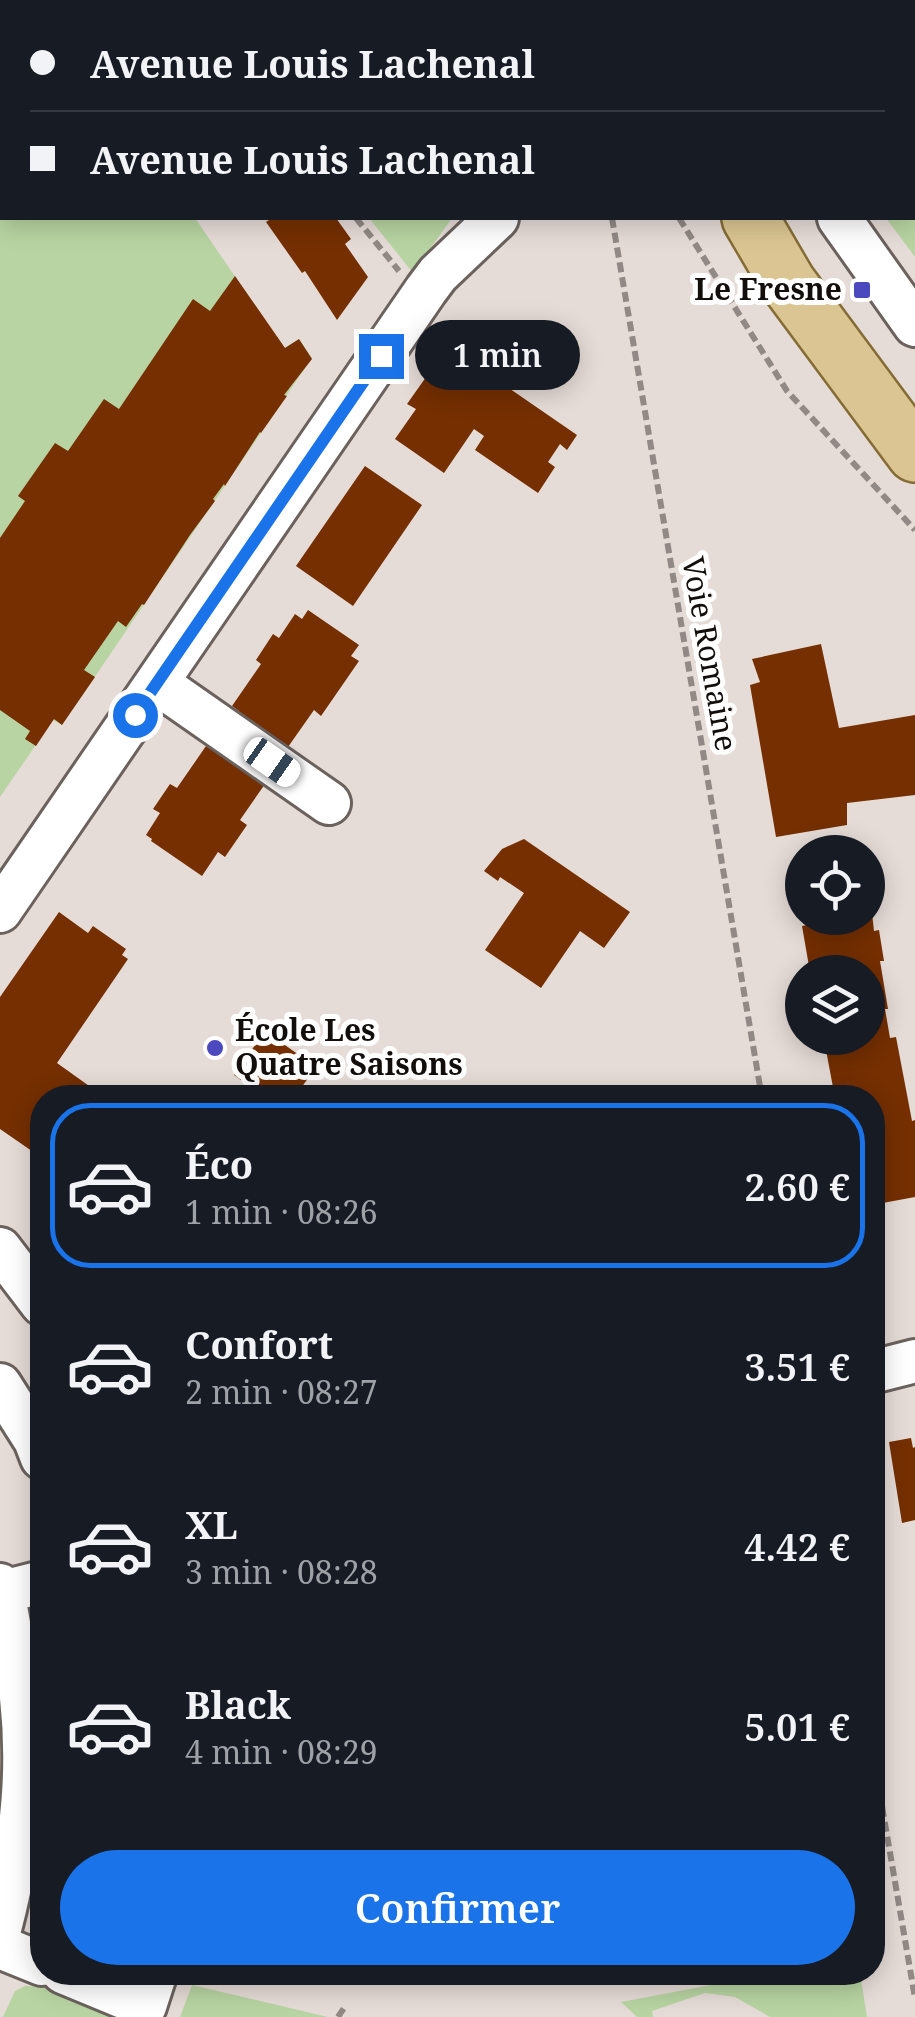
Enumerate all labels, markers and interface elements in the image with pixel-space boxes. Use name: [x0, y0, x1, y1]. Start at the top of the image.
text: Avenue Louis Lachenal: [90, 37, 535, 89]
text: Avenue Louis Lachenal: [90, 133, 535, 185]
place label: Le Fresne: [694, 268, 842, 309]
marker: Le Fresne: [851, 279, 873, 301]
callout: 1 min: [416, 321, 581, 391]
text: 1 min: [453, 333, 542, 376]
route end: [359, 334, 404, 379]
street label: Voie Romaine: [673, 553, 748, 754]
route start: [113, 693, 158, 738]
car: [239, 733, 305, 791]
map controls: [785, 835, 885, 1055]
button: locate: [785, 835, 885, 935]
button: layers: [785, 955, 885, 1055]
place label: École Les Quatre Saisons: [235, 1009, 463, 1084]
marker: École Les Quatre Saisons: [204, 1037, 226, 1059]
text: Éco: [185, 1138, 253, 1190]
icon: car: [65, 1141, 155, 1231]
text: 2.60 €: [744, 1160, 850, 1212]
text: 1 min · 08:26: [185, 1190, 378, 1233]
text: Confort: [185, 1318, 333, 1370]
icon: car: [65, 1321, 155, 1411]
text: 3.51 €: [744, 1340, 850, 1392]
text: 2 min · 08:27: [185, 1370, 378, 1413]
text: XL: [185, 1498, 238, 1550]
icon: car: [65, 1501, 155, 1591]
text: 4.42 €: [744, 1520, 850, 1572]
text: 3 min · 08:28: [185, 1550, 378, 1593]
text: Black: [185, 1678, 291, 1730]
icon: car: [65, 1681, 155, 1771]
text: 5.01 €: [744, 1700, 850, 1752]
text: 4 min · 08:29: [185, 1730, 378, 1773]
button: Confirmer: [60, 1850, 855, 1965]

